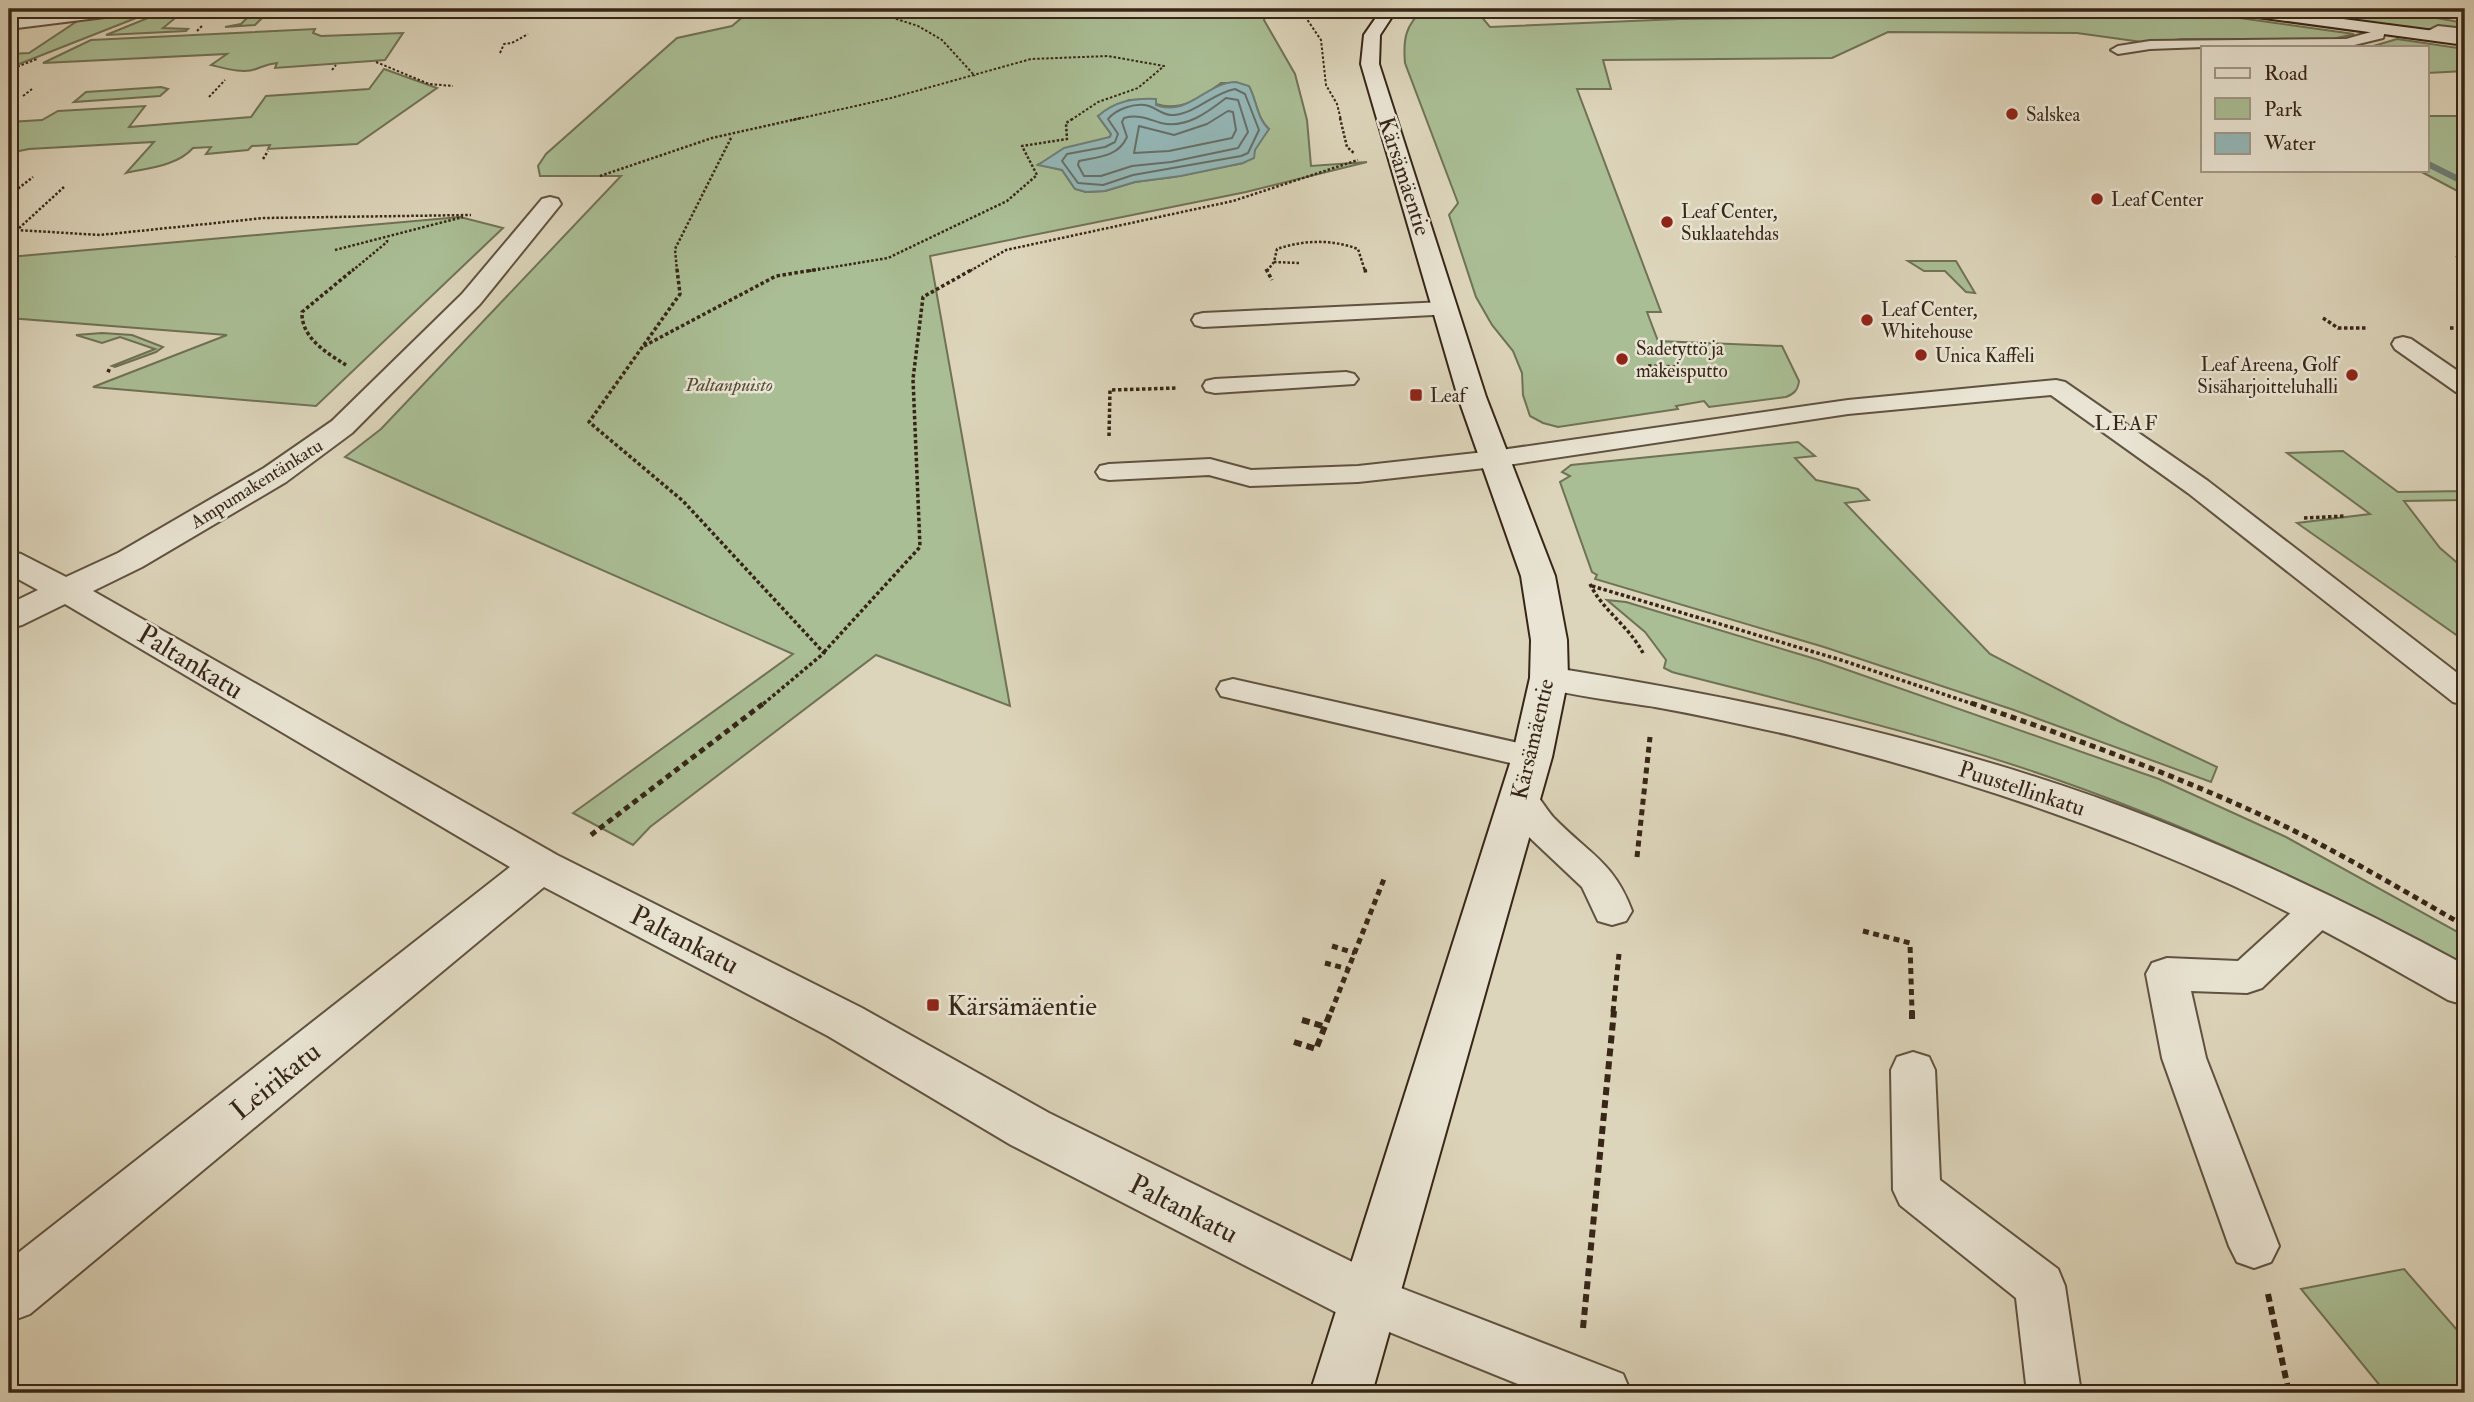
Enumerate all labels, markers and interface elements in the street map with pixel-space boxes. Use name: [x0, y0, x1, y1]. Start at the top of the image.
legend: [2201, 46, 2428, 172]
text: Road: [2264, 60, 2309, 87]
text: Park: [2264, 96, 2302, 123]
place label: Salskea: [2026, 103, 2081, 127]
marker: Salskea: [2004, 106, 2020, 122]
street label: Kärsämäentie: [1372, 113, 1437, 240]
text: Water: [2263, 130, 2316, 157]
place label: Leaf Center: [2111, 188, 2203, 212]
marker: Leaf Center: [2089, 191, 2105, 207]
place label: Leaf Center, Suklaatehdas: [1681, 200, 1779, 246]
marker: Leaf Center, Suklaatehdas: [1659, 214, 1675, 230]
place label: Leaf Center, Whitehouse: [1880, 298, 1978, 344]
marker: Leaf Center, Whitehouse: [1859, 312, 1875, 328]
place label: Sadetyttö ja makeisputto: [1636, 337, 1728, 384]
place label: Unica Kaffeli: [1935, 344, 2035, 368]
marker: Unica Kaffeli: [1913, 347, 1929, 363]
marker: Sadetyttö ja makeisputto: [1614, 351, 1630, 367]
place label: Leaf Areena, Golf Sisäharjoitteluhalli: [2197, 353, 2341, 399]
marker: Leaf Areena, Golf Sisäharjoitteluhalli: [2344, 367, 2360, 383]
park label: Paltanpuisto: [684, 373, 773, 397]
place label: Leaf: [1430, 384, 1469, 408]
marker: Leaf: [1408, 387, 1424, 403]
district label: LEAF: [2095, 410, 2159, 437]
street label: Ampumakentänkatu: [185, 433, 328, 536]
street label: Paltankatu: [131, 617, 250, 708]
street label: Kärsämäentie: [1505, 675, 1561, 802]
street label: Puustellinkatu: [1955, 754, 2089, 823]
street label: Paltankatu: [624, 898, 745, 983]
place label: Kärsämäentie: [947, 989, 1097, 1024]
marker: Kärsämäentie: [925, 997, 941, 1013]
street label: Leirikatu: [224, 1034, 328, 1128]
street label: Paltankatu: [1123, 1167, 1244, 1252]

